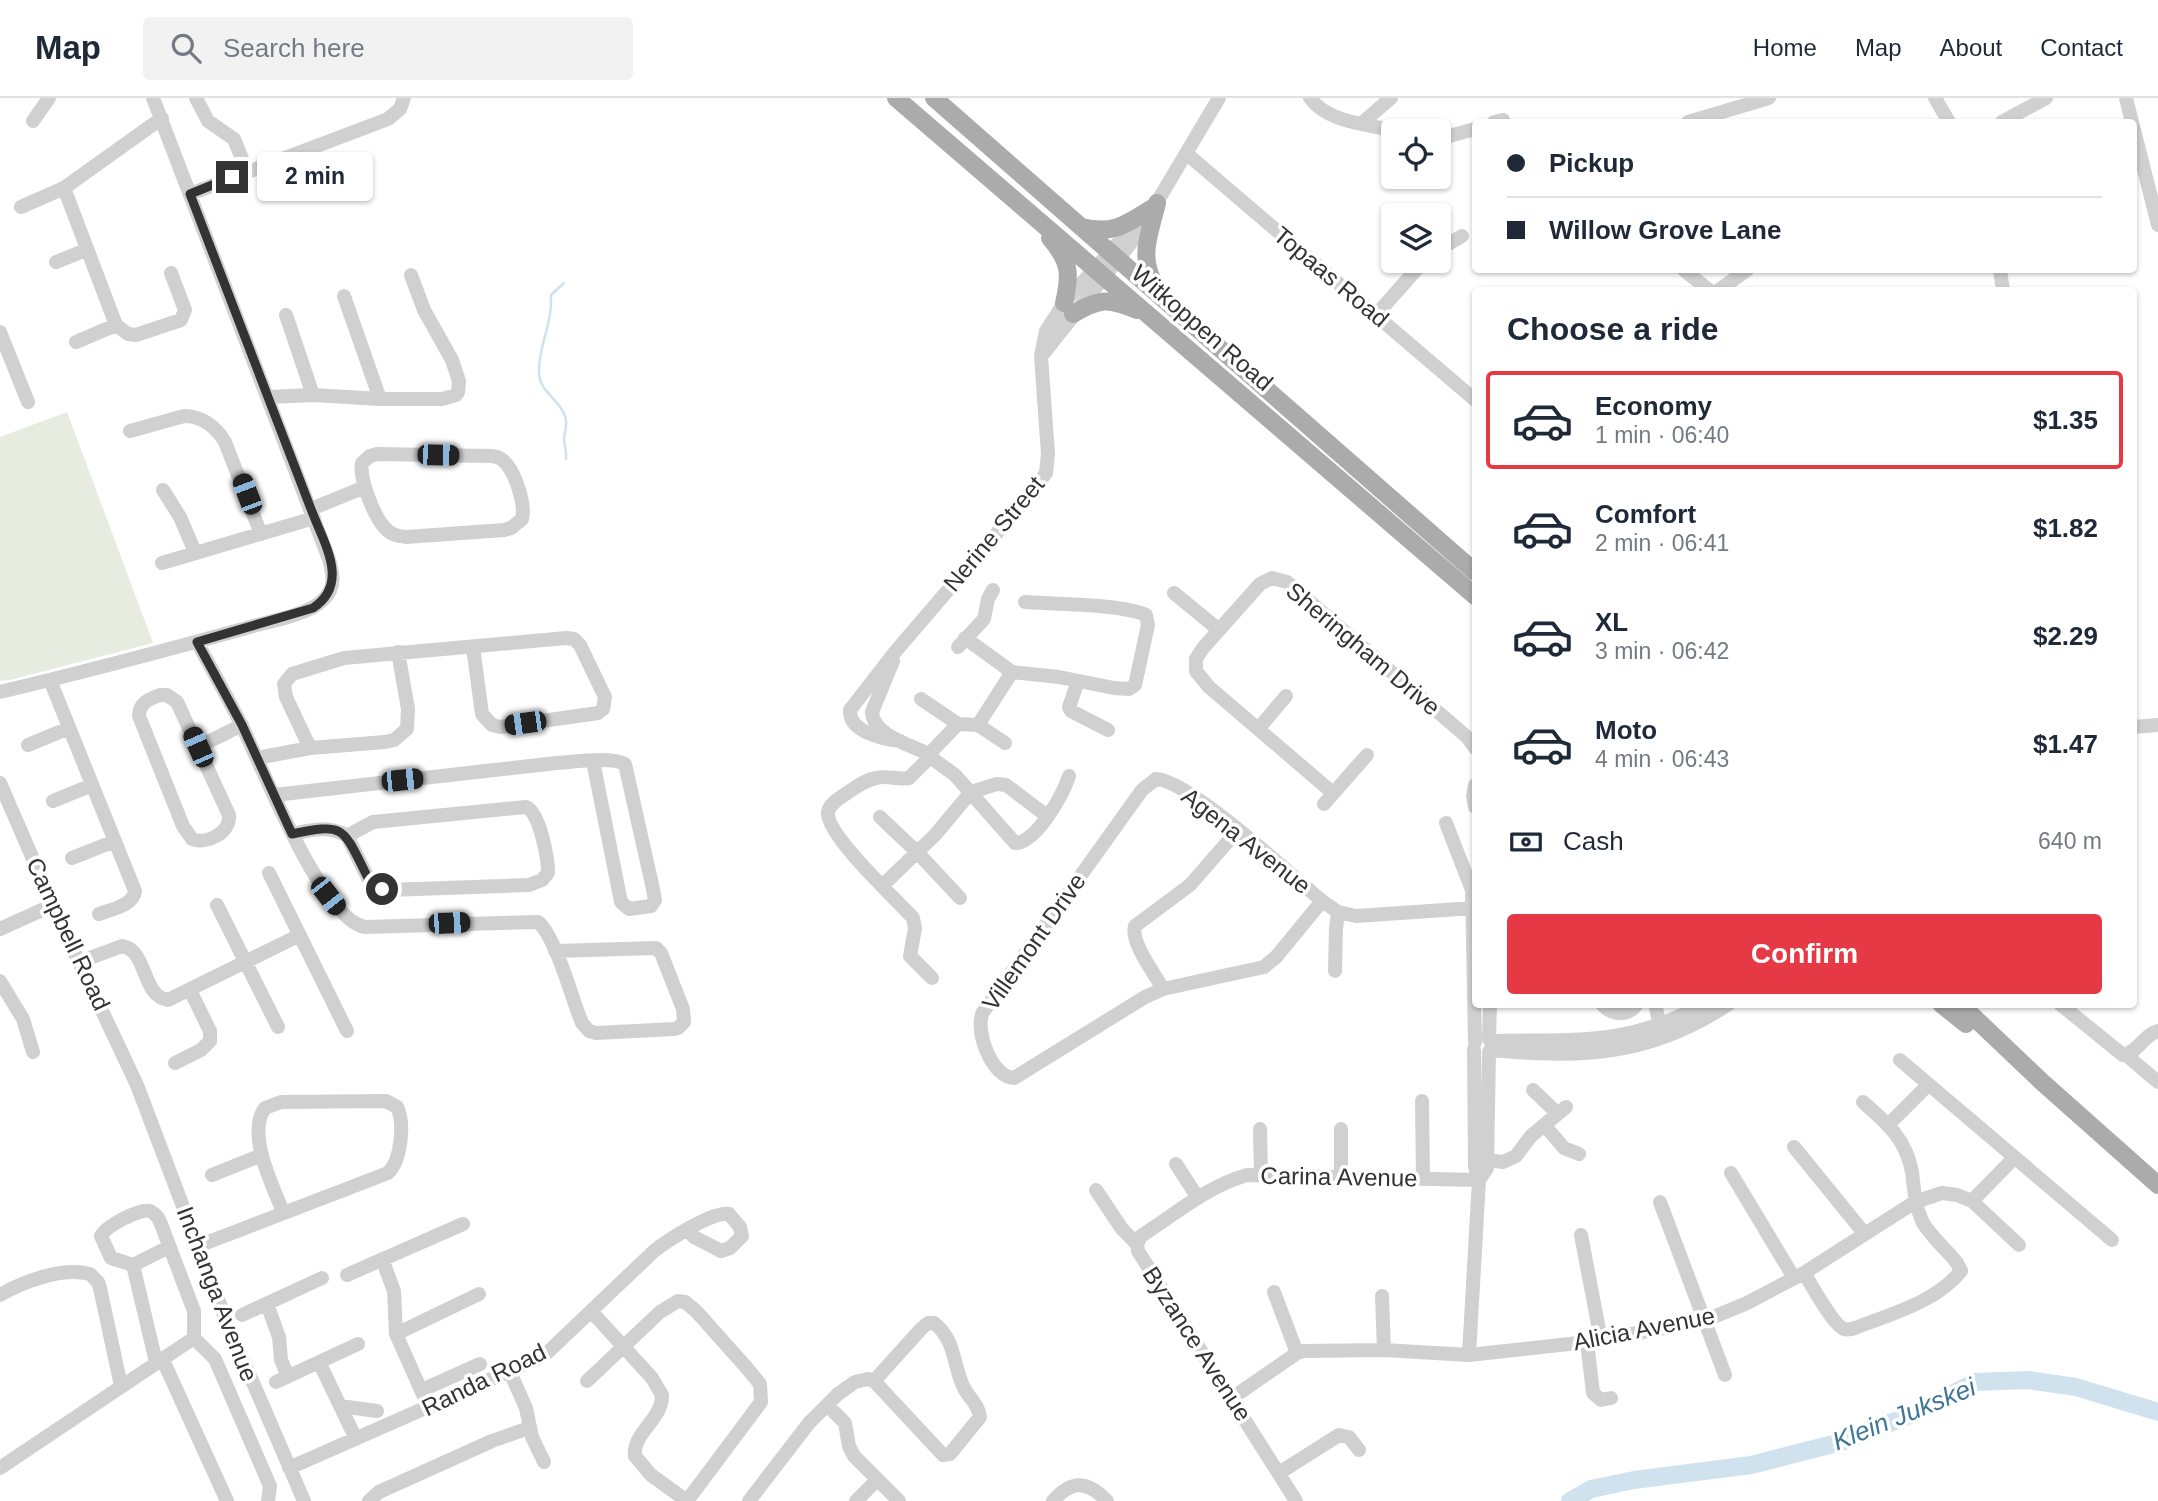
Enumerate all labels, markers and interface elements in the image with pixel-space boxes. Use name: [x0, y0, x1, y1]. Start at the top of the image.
search box: [143, 17, 633, 80]
text: Map: [35, 29, 101, 66]
icon: search: [167, 29, 205, 67]
text: Search here: [223, 33, 365, 63]
text: Home: [1753, 34, 1817, 61]
text: Map: [1855, 34, 1902, 61]
text: About: [1940, 34, 2002, 61]
text: Contact: [2040, 34, 2123, 61]
map controls: [1381, 119, 1451, 273]
button: locate: [1381, 119, 1451, 189]
text: Pickup: [1549, 148, 1634, 178]
callout: 2 min: [256, 153, 372, 202]
route end: [216, 161, 248, 193]
text: 2 min: [285, 163, 345, 189]
button: layers: [1381, 203, 1451, 273]
text: Willow Grove Lane: [1549, 215, 1781, 245]
street label: Topaas Road: [1268, 221, 1394, 332]
street label: Witkoppen Road: [1127, 259, 1278, 396]
text: Choose a ride: [1507, 311, 1719, 347]
icon: car: [1511, 389, 1574, 452]
text: Economy: [1595, 391, 1712, 421]
text: $1.35: [2033, 405, 2098, 435]
text: 1 min · 06:40: [1595, 422, 1729, 448]
car: [417, 444, 460, 466]
car: [230, 471, 265, 517]
street label: Nerine Street: [938, 471, 1050, 597]
icon: car: [1511, 497, 1574, 560]
text: Comfort: [1595, 499, 1696, 529]
text: $1.82: [2033, 513, 2098, 543]
text: 2 min · 06:41: [1595, 530, 1729, 556]
street label: Sheringham Drive: [1281, 577, 1446, 721]
icon: car: [1511, 605, 1574, 668]
text: XL: [1595, 607, 1628, 637]
text: $2.29: [2033, 621, 2098, 651]
text: 3 min · 06:42: [1595, 638, 1729, 664]
car: [503, 710, 548, 736]
icon: car: [1511, 713, 1574, 776]
text: Moto: [1595, 715, 1657, 745]
car: [180, 724, 217, 770]
text: $1.47: [2033, 729, 2098, 759]
text: 4 min · 06:43: [1595, 746, 1729, 772]
car: [381, 767, 424, 793]
street label: Agena Avenue: [1177, 782, 1316, 899]
icon: cash: [1507, 823, 1545, 861]
text: Cash: [1563, 826, 1624, 856]
text: 640 m: [2038, 828, 2102, 854]
street label: Campbell Road: [21, 853, 116, 1014]
street label: Villemont Drive: [976, 868, 1091, 1015]
car: [307, 873, 350, 919]
route start: [366, 873, 398, 905]
car: [428, 912, 471, 934]
button: Confirm: [1507, 914, 2102, 994]
street label: Carina Avenue: [1260, 1162, 1418, 1191]
street label: Inchanga Avenue: [172, 1203, 263, 1385]
street label: Byzance Avenue: [1138, 1262, 1257, 1426]
street label: Alicia Avenue: [1571, 1302, 1717, 1355]
street label: Randa Road: [417, 1338, 550, 1421]
water label: Klein Jukskei: [1828, 1371, 1981, 1456]

